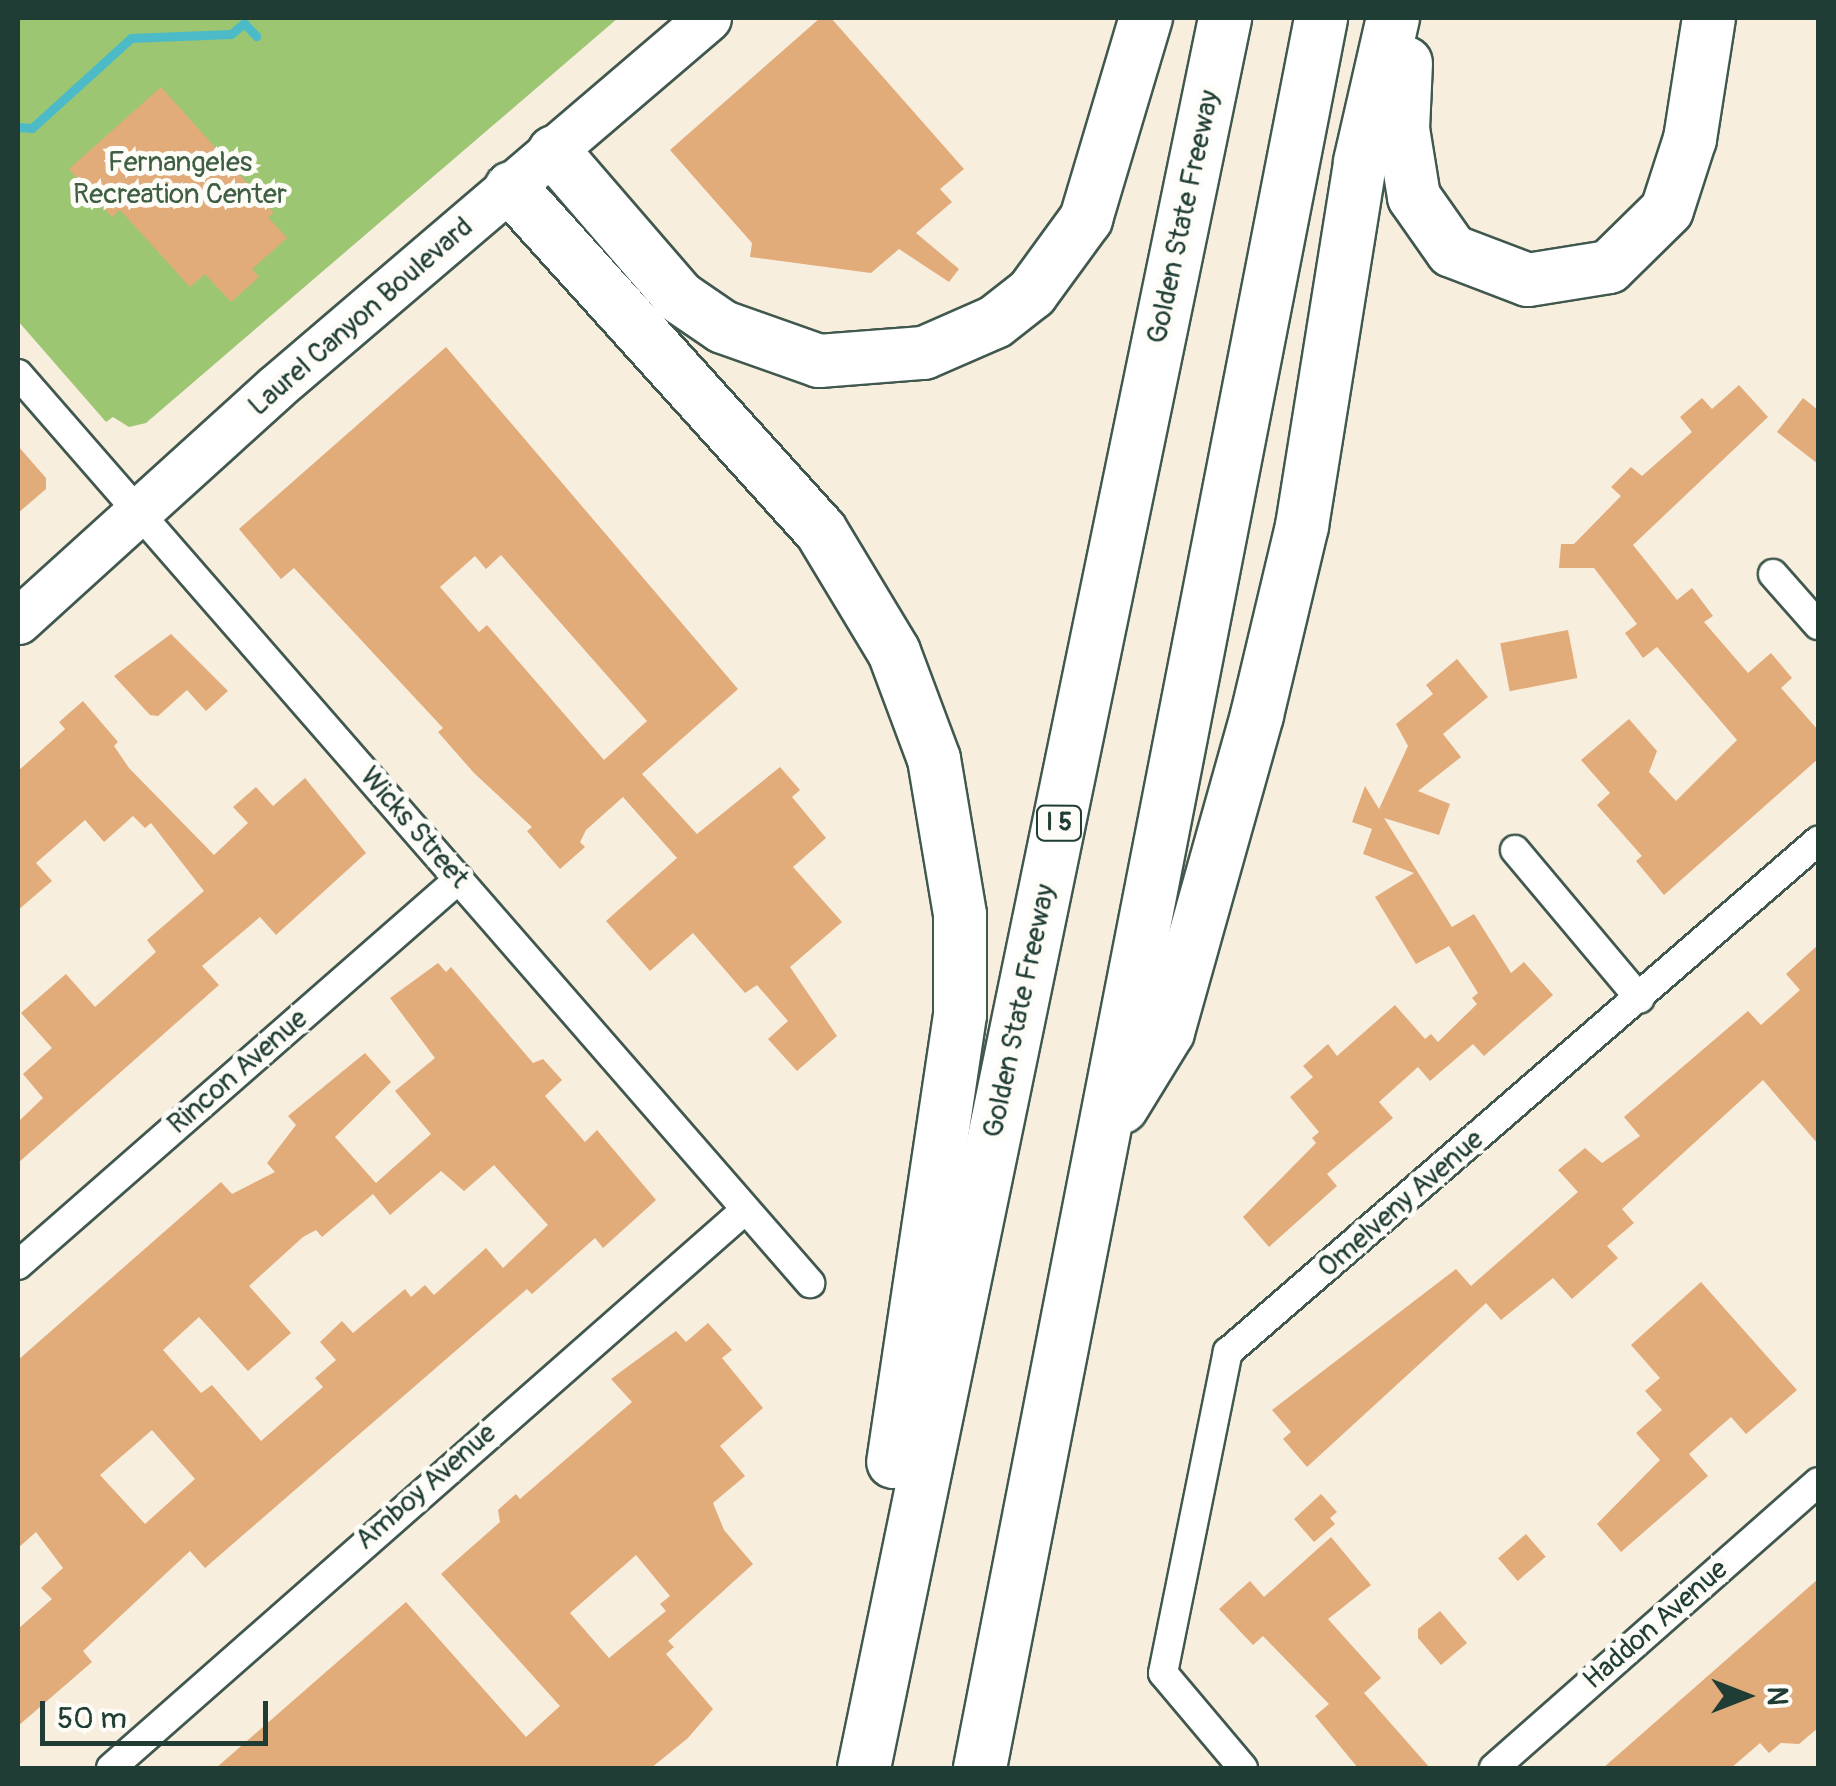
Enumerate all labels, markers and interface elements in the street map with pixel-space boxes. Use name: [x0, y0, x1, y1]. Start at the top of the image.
street label: Golden State Freeway: [1141, 87, 1227, 347]
park label: Fernangeles Recreation Center: [73, 146, 287, 212]
street label: Laurel Canyon Boulevard: [242, 211, 480, 423]
street label: Wicks Street: [352, 761, 476, 895]
road number: I 5: [1034, 803, 1084, 843]
street label: Golden State Freeway: [977, 881, 1063, 1141]
street label: Rincon Avenue: [161, 1002, 315, 1142]
street label: Omelveny Avenue: [1311, 1123, 1491, 1285]
street label: Amboy Avenue: [349, 1417, 503, 1557]
street label: Haddon Avenue: [1577, 1553, 1735, 1697]
north arrow: [1696, 1646, 1796, 1746]
scale bar: [45, 1681, 272, 1743]
text: N: [1759, 1687, 1794, 1705]
text: 50 m: [57, 1700, 127, 1737]

